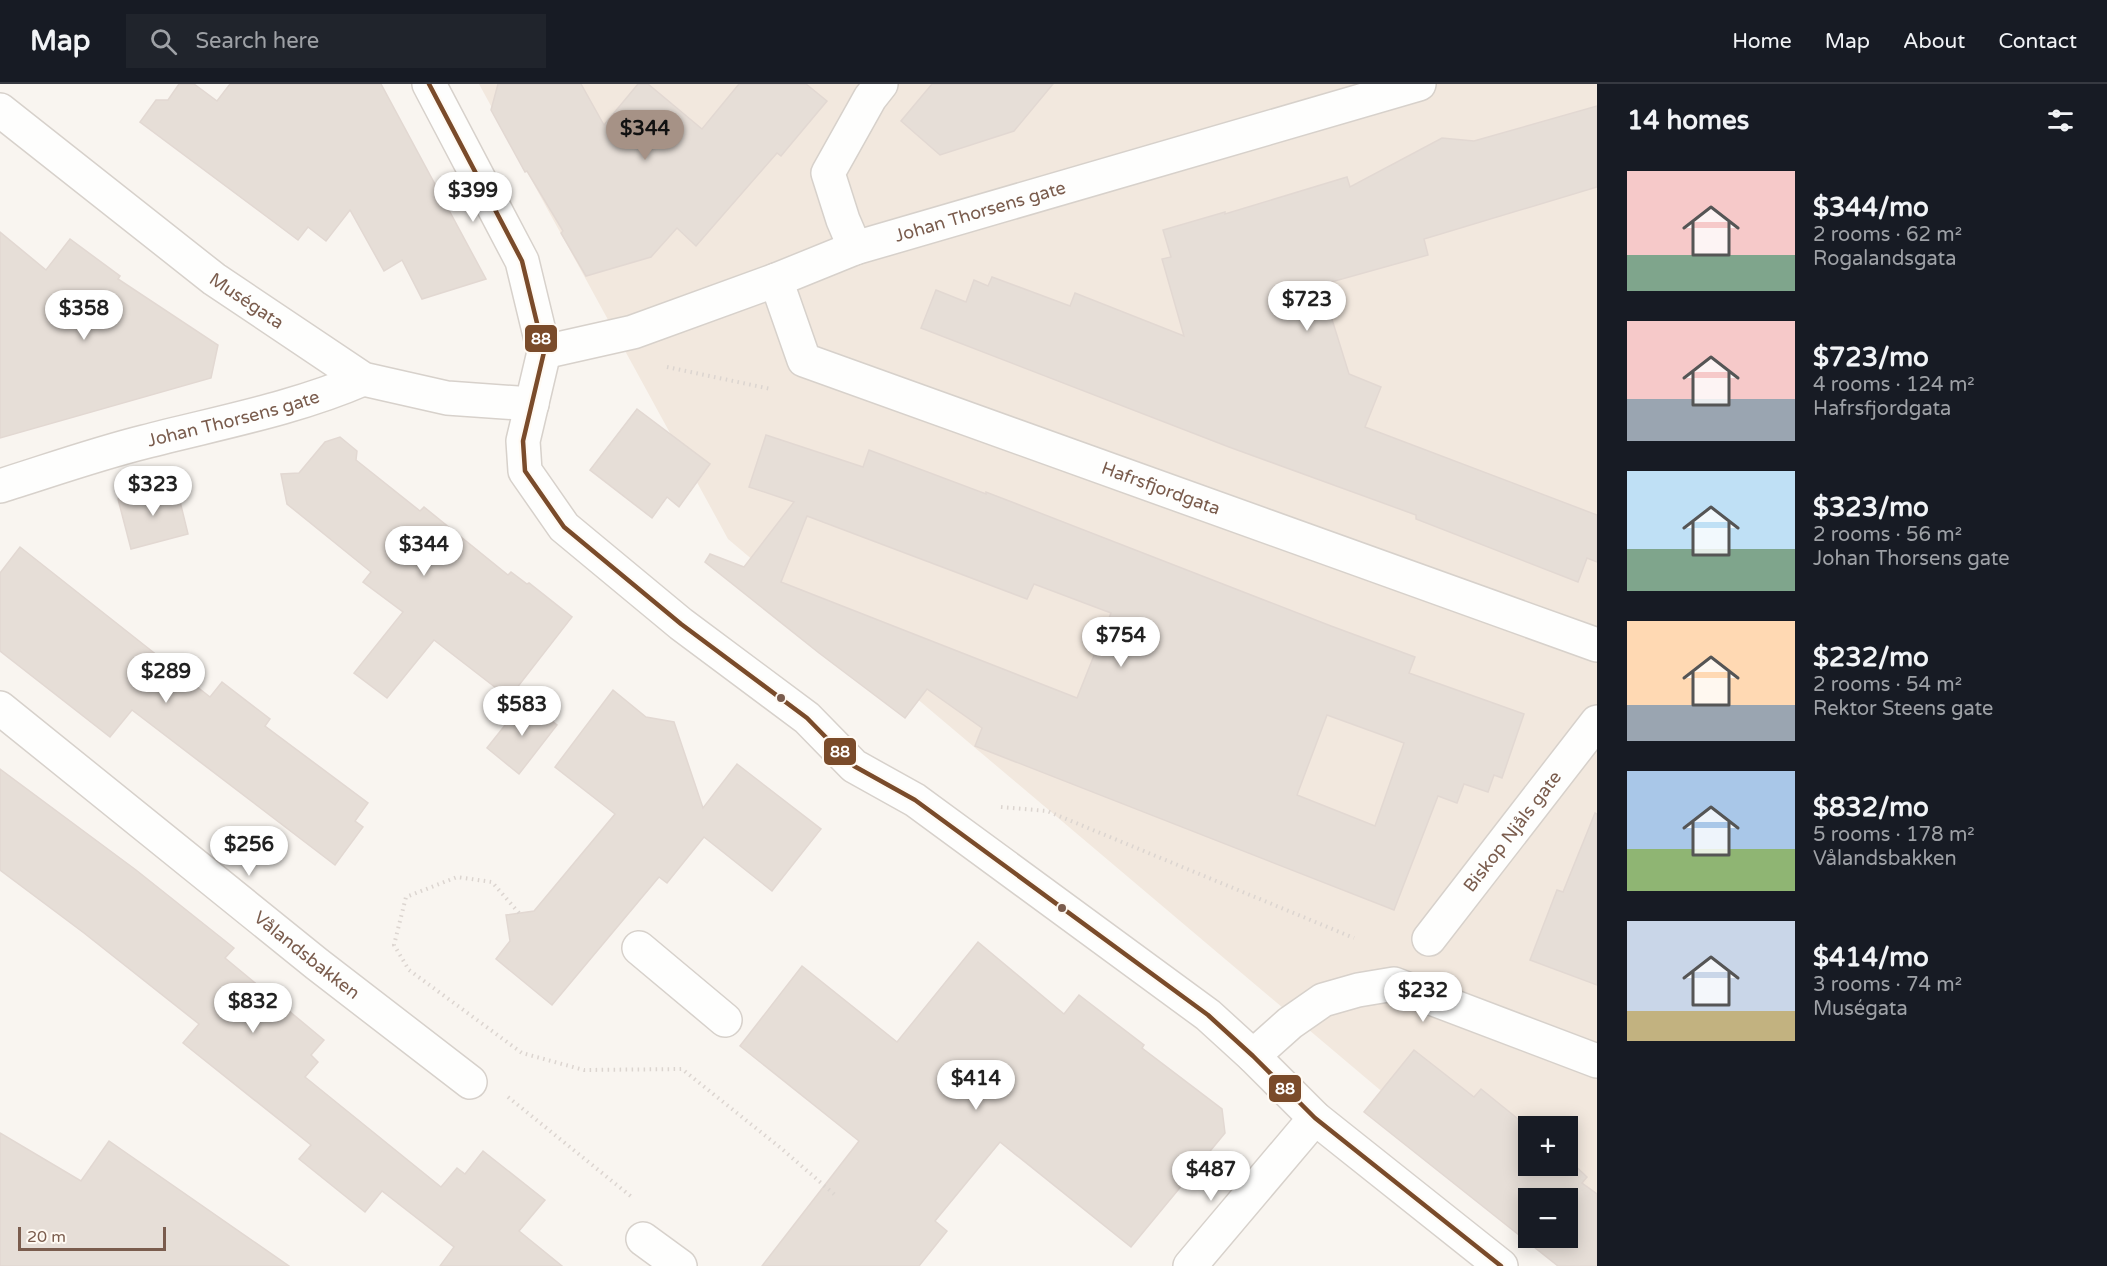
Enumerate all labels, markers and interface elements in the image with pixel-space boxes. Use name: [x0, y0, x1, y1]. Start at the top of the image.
search box: [126, 14, 546, 68]
text: Map: [30, 24, 90, 58]
icon: search: [147, 25, 180, 58]
text: Search here: [195, 28, 319, 54]
text: Home: [1732, 29, 1792, 54]
text: Map: [1825, 29, 1870, 54]
text: About: [1903, 29, 1965, 54]
text: Contact: [1998, 29, 2077, 54]
icon: filters: [2044, 104, 2077, 137]
text: 14 homes: [1627, 105, 1749, 136]
pin: $344: [609, 110, 681, 161]
text: $344: [620, 117, 670, 141]
pin: $399: [437, 172, 509, 223]
street label: Johan Thorsens gate: [892, 176, 1068, 247]
text: $399: [448, 179, 498, 203]
text: $344/mo: [1813, 192, 1929, 223]
icon: home: [1675, 195, 1747, 267]
text: 2 rooms · 62 m²: [1813, 223, 1962, 247]
text: Rogalandsgata: [1813, 247, 1956, 271]
street label: Muségata: [205, 268, 288, 334]
pin: $723: [1271, 281, 1343, 332]
text: $723: [1282, 288, 1332, 312]
pin: $358: [48, 290, 120, 341]
text: $358: [59, 297, 109, 321]
line badge: 88: [524, 324, 558, 353]
text: 88: [531, 329, 551, 349]
text: $723/mo: [1813, 342, 1929, 373]
icon: home: [1675, 345, 1747, 417]
text: 4 rooms · 124 m²: [1813, 373, 1975, 397]
street label: Johan Thorsens gate: [145, 385, 322, 452]
text: Hafrsfjordgata: [1813, 397, 1951, 421]
street label: Hafrsfjordgata: [1099, 457, 1223, 520]
pin: $323: [117, 466, 189, 517]
text: $323: [128, 473, 178, 497]
text: $323/mo: [1813, 492, 1929, 523]
icon: home: [1675, 495, 1747, 567]
text: 2 rooms · 56 m²: [1813, 523, 1962, 547]
pin: $344: [388, 526, 460, 577]
text: $344: [399, 533, 449, 557]
text: Johan Thorsens gate: [1813, 547, 2010, 571]
pin: $754: [1085, 617, 1157, 668]
text: $754: [1096, 624, 1146, 648]
text: $232/mo: [1813, 642, 1929, 673]
icon: home: [1675, 645, 1747, 717]
pin: $289: [130, 653, 202, 704]
text: $289: [141, 660, 191, 684]
text: 2 rooms · 54 m²: [1813, 673, 1962, 697]
pin: $583: [486, 686, 558, 737]
unlabelled marker: [775, 692, 787, 704]
text: $583: [497, 693, 547, 717]
text: Rektor Steens gate: [1813, 697, 1993, 721]
line badge: 88: [823, 737, 857, 766]
text: 88: [830, 742, 850, 762]
street label: Biskop Njåls gate: [1459, 767, 1566, 896]
text: $832/mo: [1813, 792, 1929, 823]
icon: home: [1675, 795, 1747, 867]
text: 5 rooms · 178 m²: [1813, 823, 1975, 847]
pin: $256: [213, 826, 285, 877]
text: $256: [224, 833, 274, 857]
text: Vålandsbakken: [1813, 847, 1957, 871]
unlabelled marker: [1056, 902, 1068, 914]
street label: Vålandsbakken: [249, 906, 364, 1004]
text: $414/mo: [1813, 942, 1929, 973]
icon: home: [1675, 945, 1747, 1017]
pin: $232: [1387, 972, 1459, 1023]
text: 3 rooms · 74 m²: [1813, 973, 1962, 997]
text: $232: [1398, 979, 1448, 1003]
pin: $832: [217, 983, 289, 1034]
text: $832: [228, 990, 278, 1014]
text: Muségata: [1813, 997, 1908, 1021]
pin: $414: [940, 1060, 1012, 1111]
text: $414: [951, 1067, 1001, 1091]
line badge: 88: [1268, 1074, 1302, 1103]
text: 88: [1275, 1079, 1295, 1099]
map controls: [1518, 1116, 1578, 1248]
button: +: [1518, 1116, 1578, 1176]
pin: $487: [1175, 1151, 1247, 1202]
text: $487: [1186, 1158, 1236, 1182]
button: −: [1518, 1188, 1578, 1248]
scale bar: [18, 1224, 166, 1252]
text: 20 m: [27, 1227, 66, 1247]

